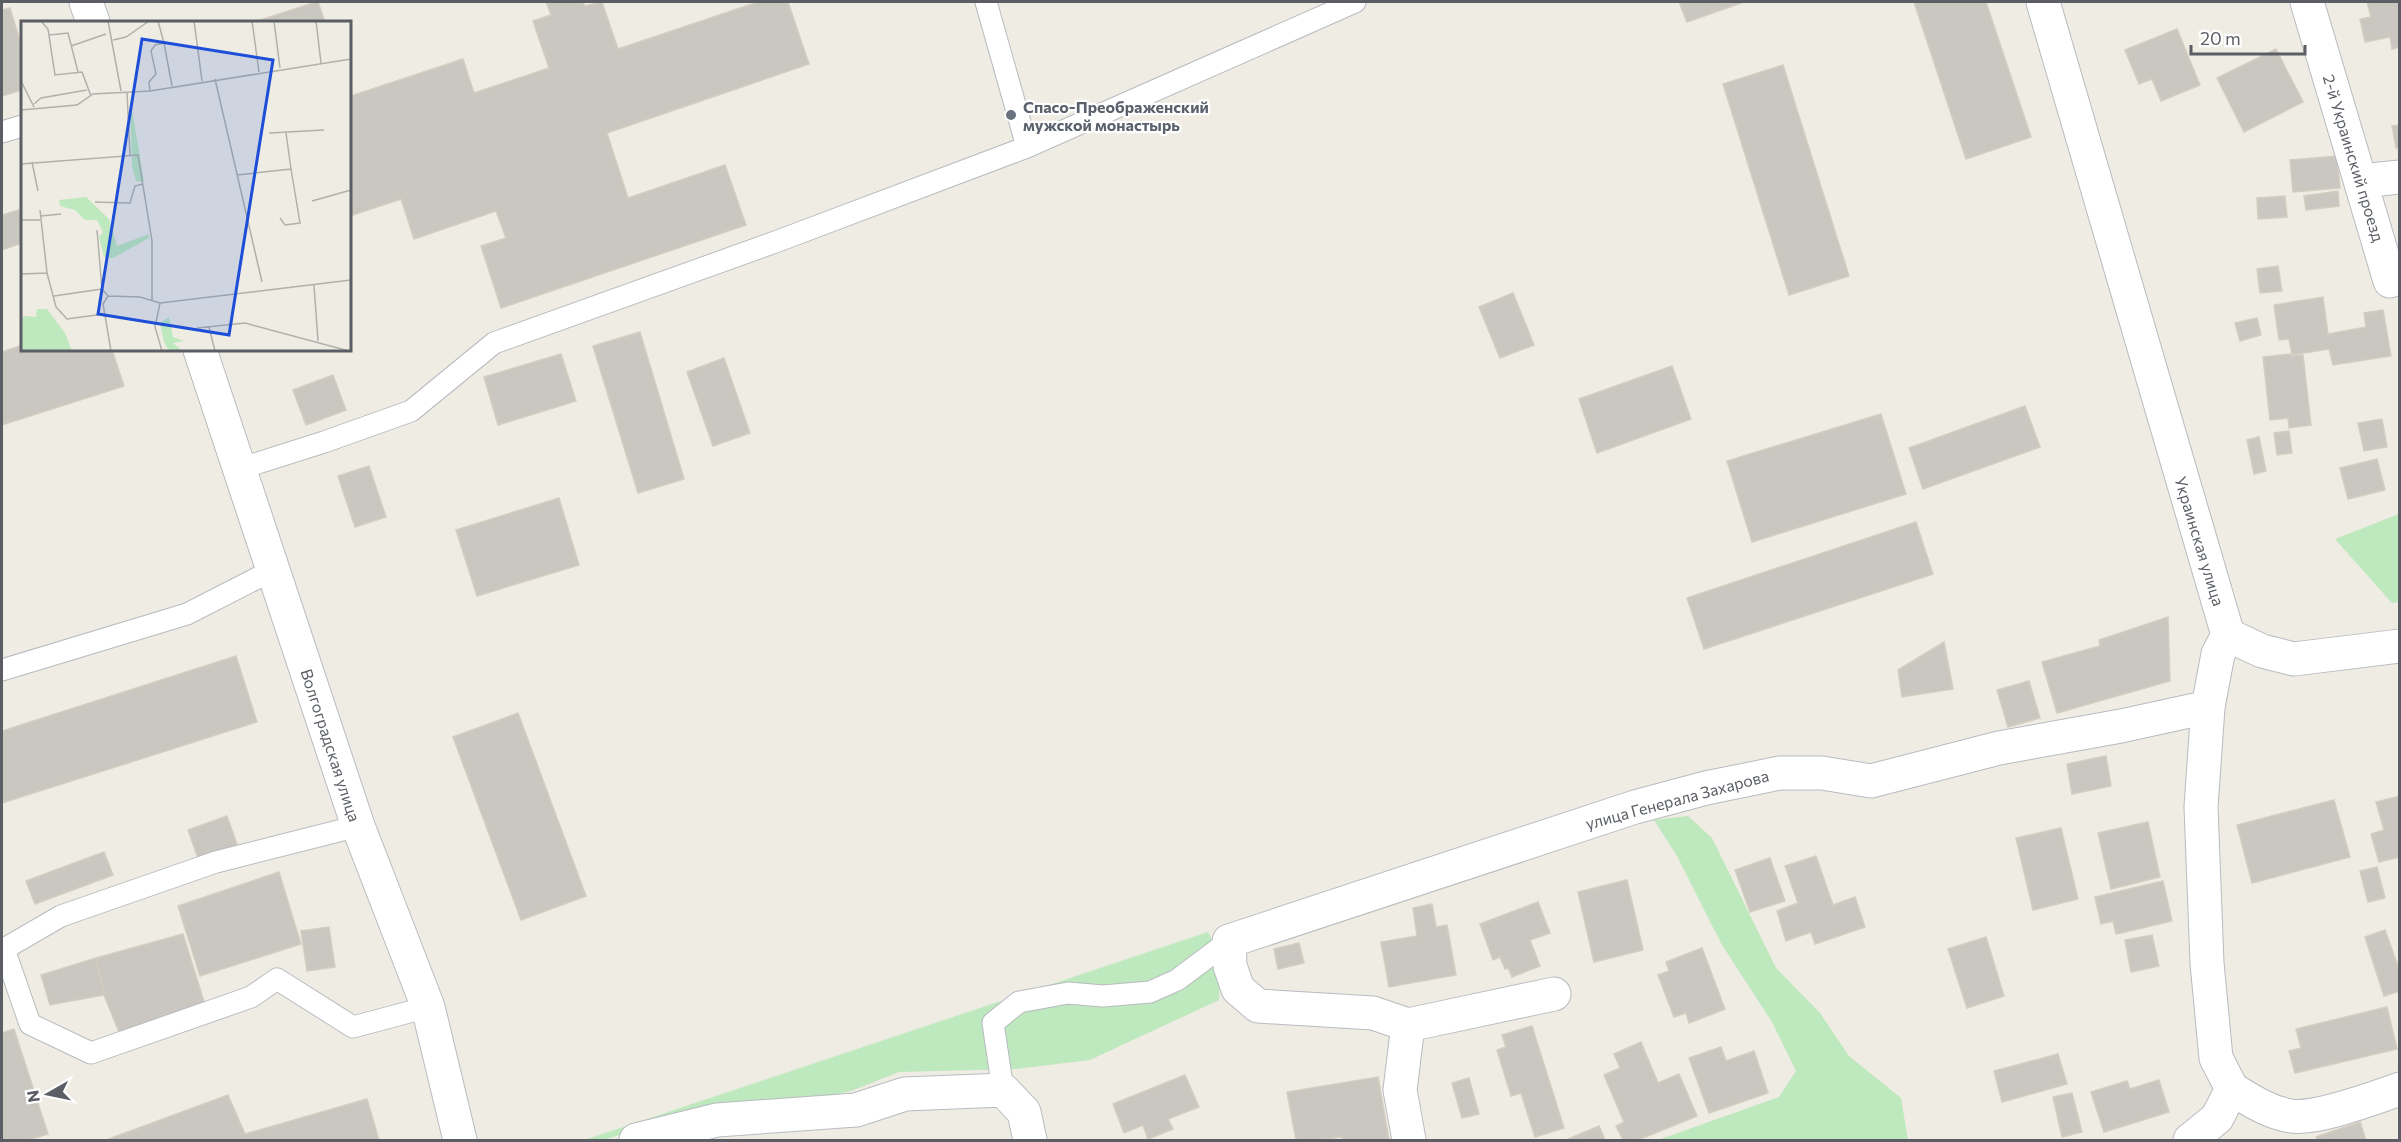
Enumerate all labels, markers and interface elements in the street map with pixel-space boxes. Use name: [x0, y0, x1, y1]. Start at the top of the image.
scale bar: [2191, 18, 2305, 56]
inset map: [21, 21, 351, 351]
text: 20 m: [2200, 27, 2241, 49]
street label: 2-й Украинский проезд: [2320, 72, 2389, 244]
place label: Спасо-Преображенский мужской монастырь: [1023, 97, 1209, 134]
marker: Спасо-Преображенский мужской монастырь: [1004, 108, 1018, 122]
street label: Украинская улица: [2171, 474, 2229, 608]
street label: Волгоградская улица: [297, 666, 365, 824]
street label: улица Генерала Захарова: [1583, 765, 1771, 833]
north arrow: [18, 1064, 78, 1124]
text: N: [22, 1089, 43, 1104]

